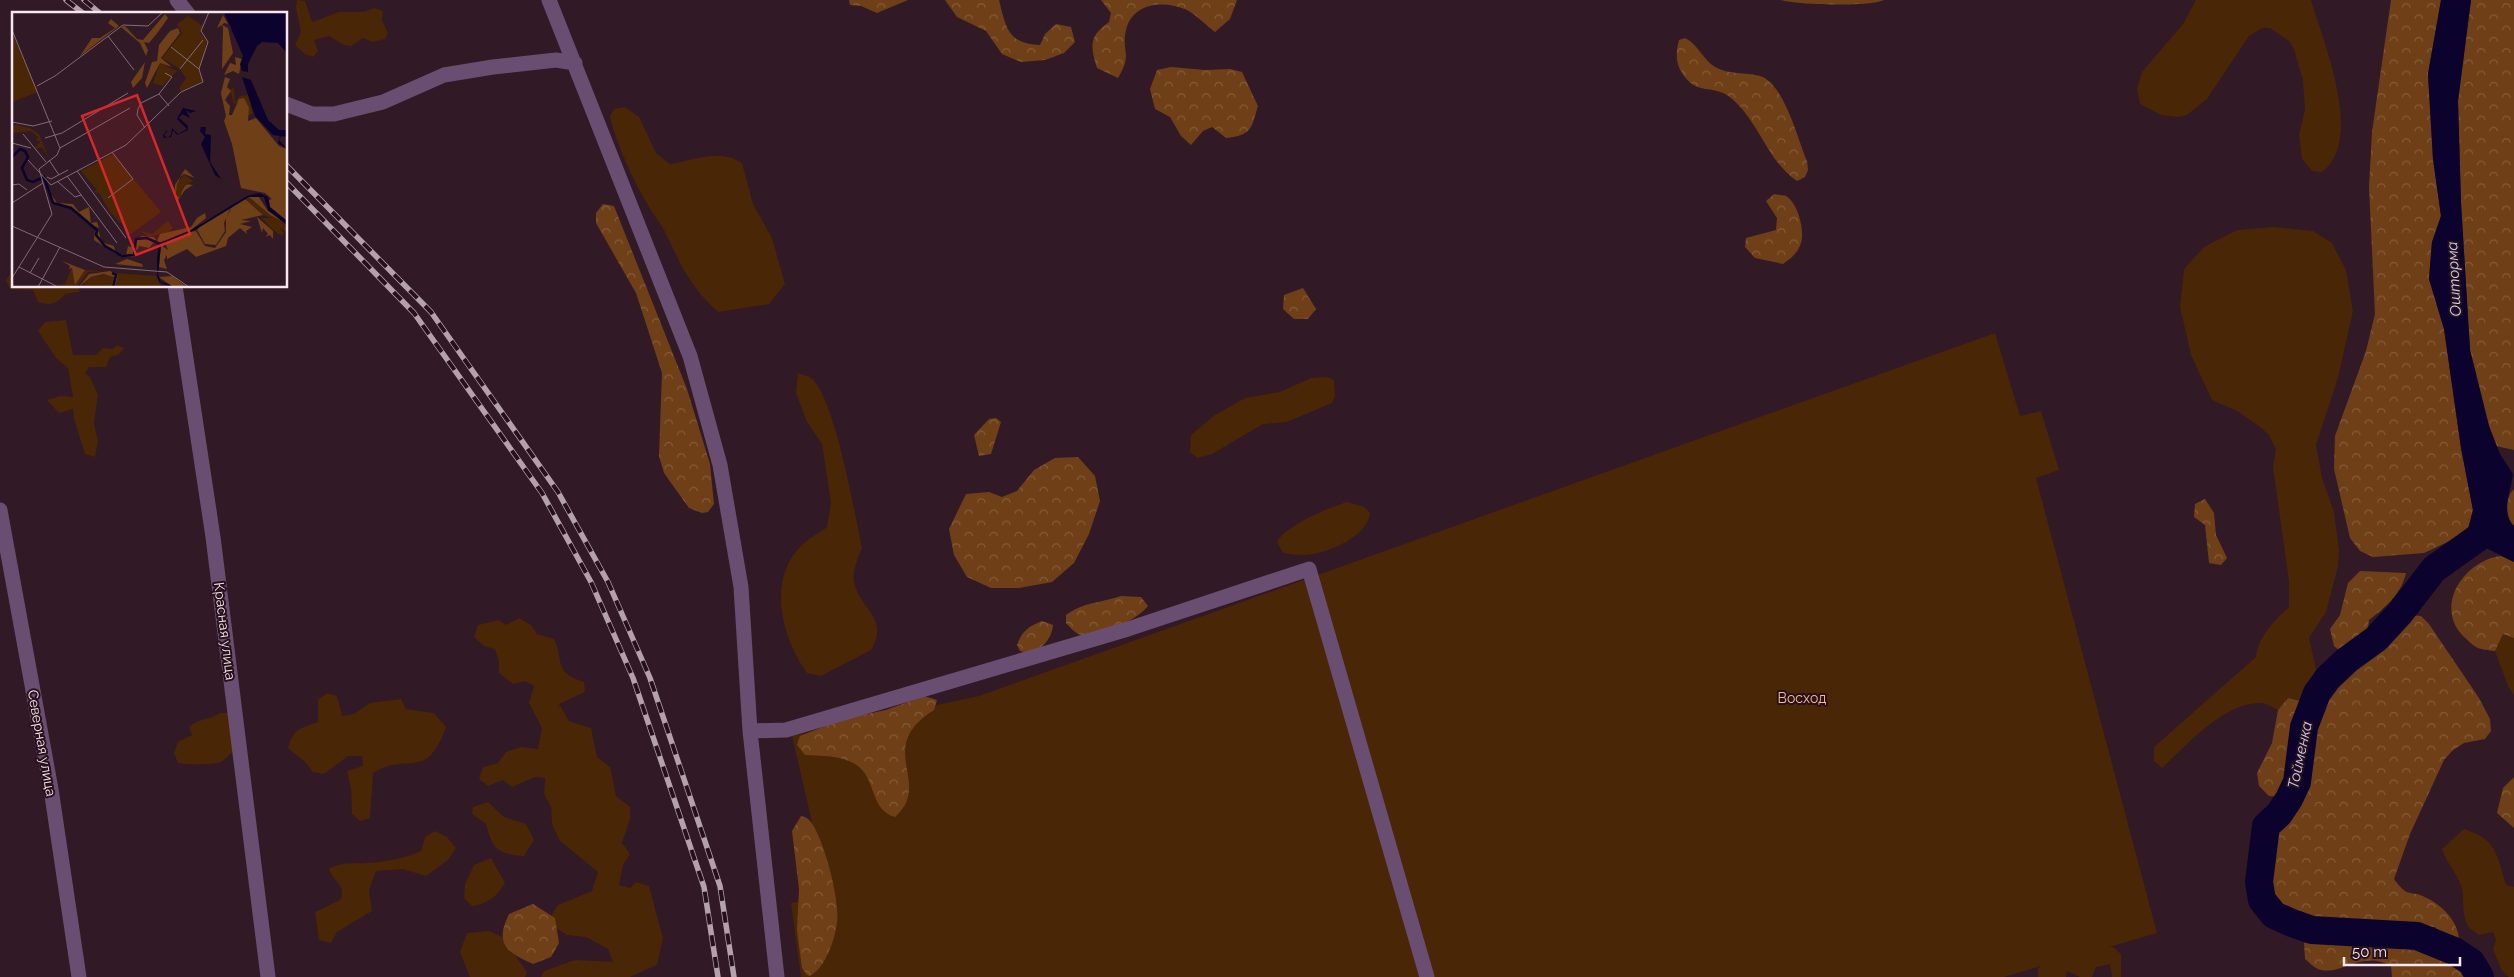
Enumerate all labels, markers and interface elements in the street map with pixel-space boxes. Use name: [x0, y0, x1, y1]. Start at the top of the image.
inset map: [12, 12, 288, 288]
water label: Ошторма: [2443, 241, 2465, 317]
street label: Красная улица: [211, 581, 239, 681]
street label: Северная улица: [25, 688, 59, 798]
park label: Восход: [1778, 690, 1826, 706]
water label: Тойменка: [2284, 720, 2316, 790]
scale bar: [2344, 934, 2460, 966]
text: 50 m: [2352, 943, 2387, 961]

